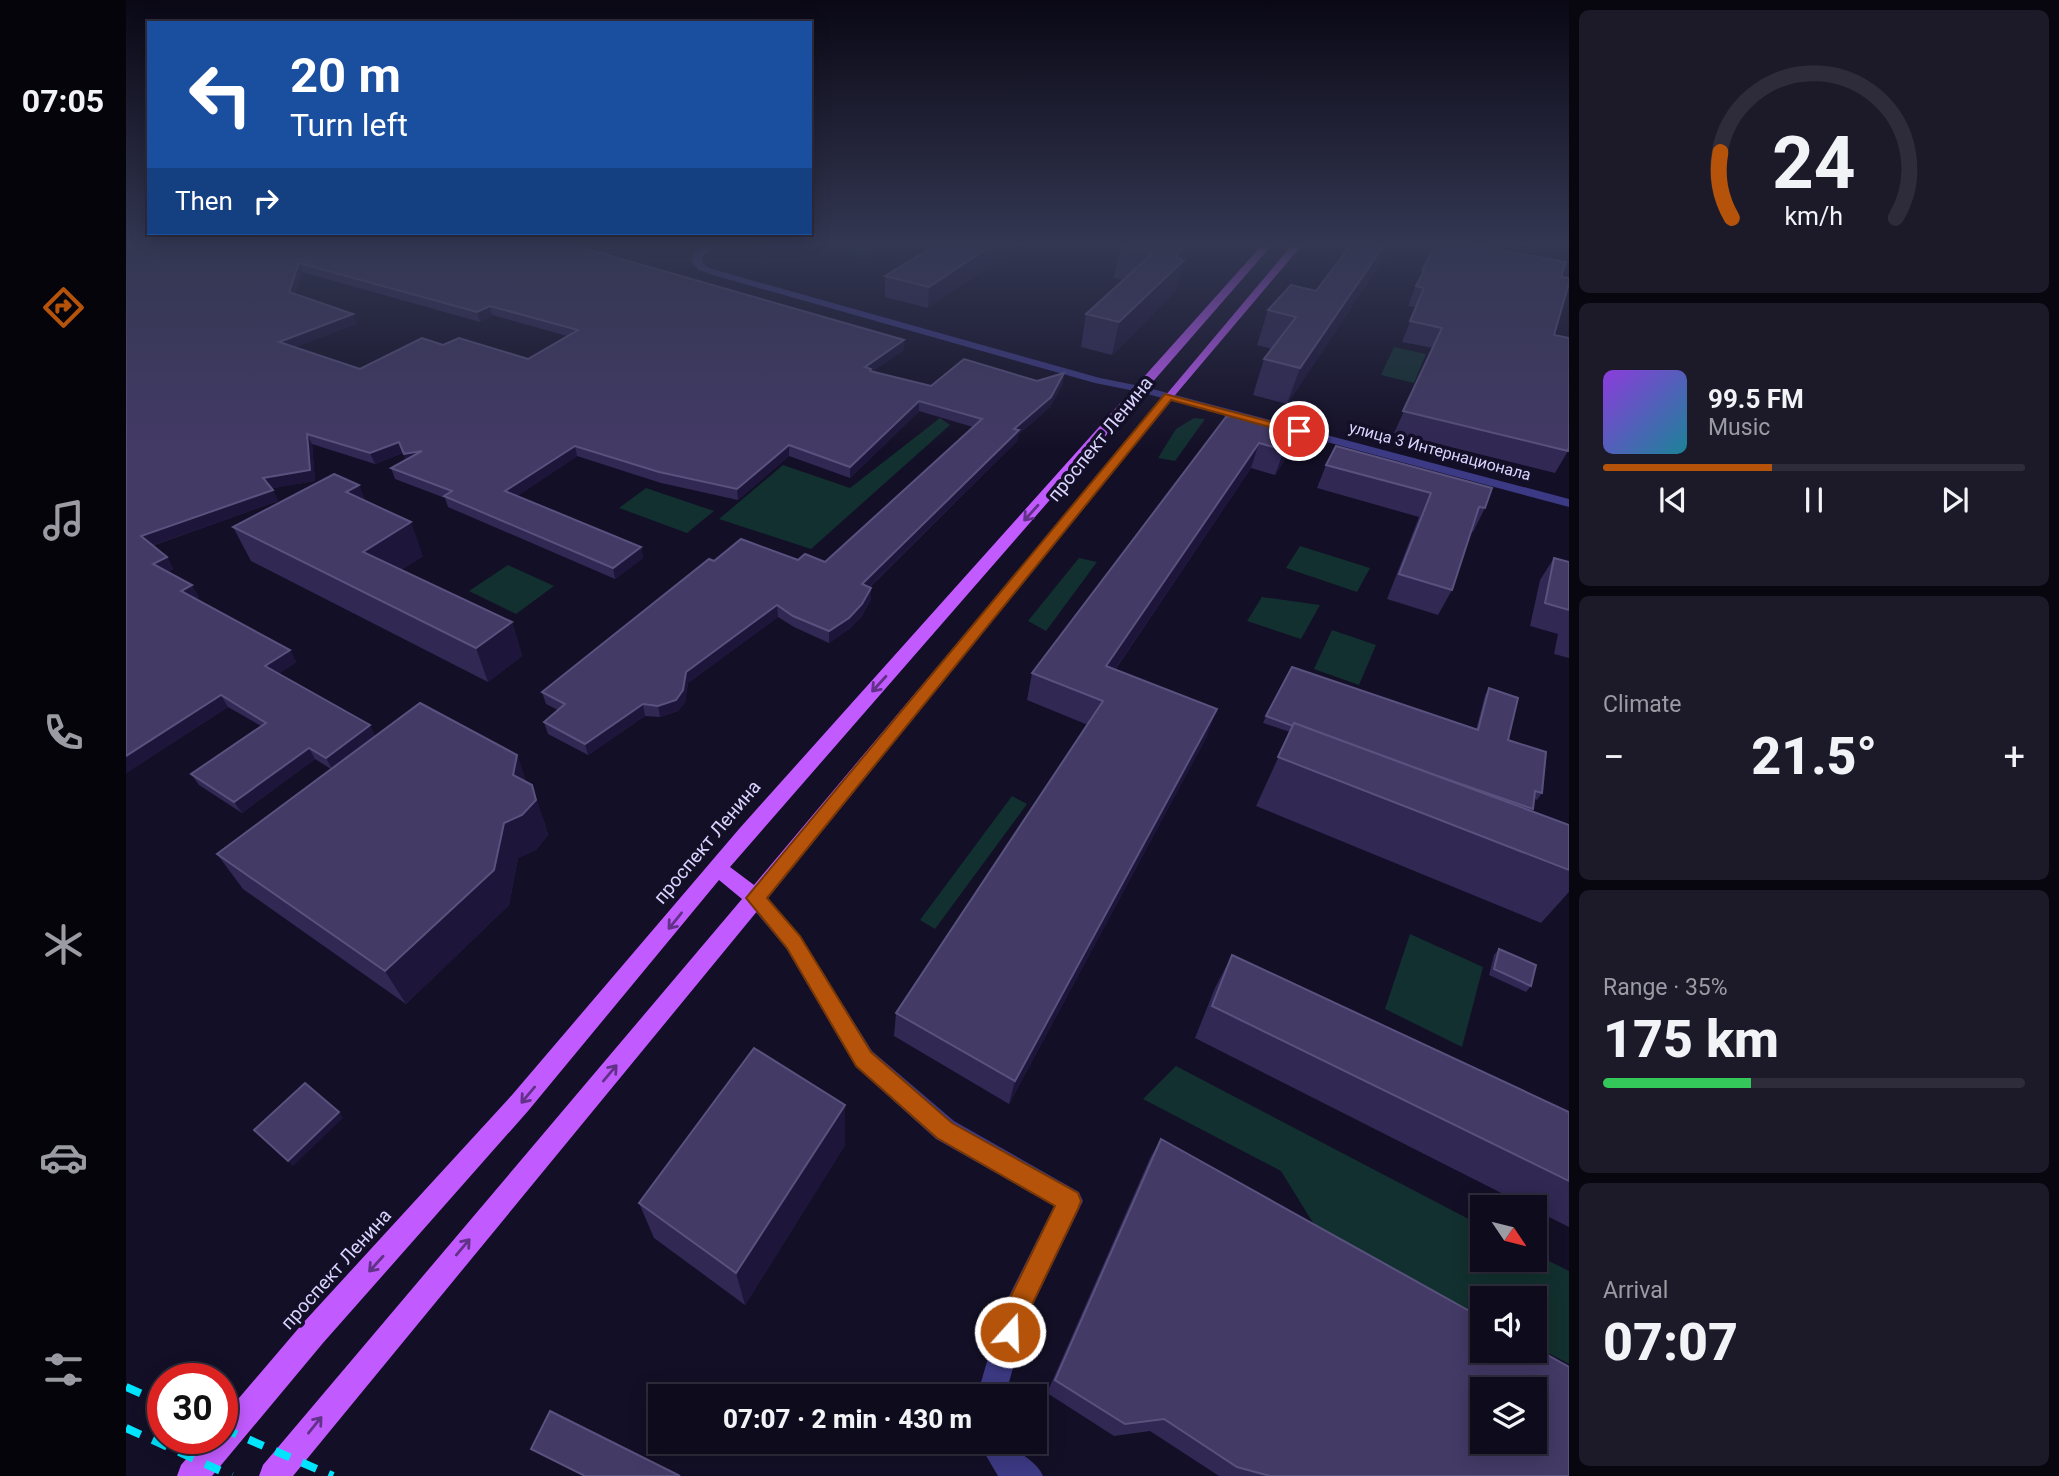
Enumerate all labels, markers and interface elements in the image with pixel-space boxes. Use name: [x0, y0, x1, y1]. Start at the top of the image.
text: 20 m: [290, 47, 401, 104]
icon: left: [175, 49, 266, 140]
text: 07:05: [22, 82, 104, 120]
text: Turn left: [290, 106, 408, 144]
text: 24: [1772, 120, 1856, 206]
icon: right: [247, 182, 285, 220]
text: Then: [175, 186, 233, 216]
text: km/h: [1785, 201, 1843, 230]
icon: directions: [39, 283, 88, 332]
street label: проспект Ленина: [1043, 372, 1157, 506]
text: 99.5 FM: [1708, 384, 1804, 414]
pin: [1269, 401, 1329, 461]
icon: arrive: [1280, 412, 1318, 450]
text: Music: [1708, 414, 1770, 441]
street label: улица 3 Интернационала: [1347, 418, 1533, 484]
icon: previous: [1654, 481, 1692, 519]
icon: pause: [1795, 481, 1833, 519]
icon: next: [1936, 481, 1974, 519]
icon: music: [39, 496, 88, 545]
one-way arrow: [1023, 504, 1039, 522]
one-way arrow: [872, 674, 888, 692]
text: Climate: [1603, 691, 1682, 718]
icon: phone: [39, 708, 88, 757]
text: 21.5°: [1751, 726, 1877, 787]
text: −: [1603, 735, 1625, 779]
text: +: [2003, 735, 2025, 779]
street label: проспект Ленина: [649, 775, 765, 909]
one-way arrow: [667, 912, 683, 930]
icon: climate: [39, 920, 88, 969]
text: Range · 35%: [1603, 974, 1728, 1001]
text: 175 km: [1603, 1009, 1779, 1070]
one-way arrow: [602, 1064, 617, 1082]
one-way arrow: [520, 1085, 536, 1103]
icon: car: [39, 1133, 88, 1182]
north arrow: [1470, 1195, 1547, 1272]
map controls: [1470, 1195, 1547, 1454]
street label: проспект Ленина: [276, 1204, 396, 1334]
one-way arrow: [456, 1239, 471, 1257]
one-way arrow: [367, 1255, 384, 1272]
text: Arrival: [1603, 1277, 1668, 1304]
button: sound: [1470, 1286, 1547, 1363]
position arrow: [973, 1295, 1047, 1369]
text: 07:07: [1603, 1312, 1738, 1373]
icon: filters: [39, 1345, 88, 1394]
speed limit sign: 30: [147, 1363, 238, 1454]
button: layers: [1470, 1377, 1547, 1454]
text: 07:07 · 2 min · 430 m: [723, 1404, 972, 1434]
one-way arrow: [307, 1417, 323, 1435]

